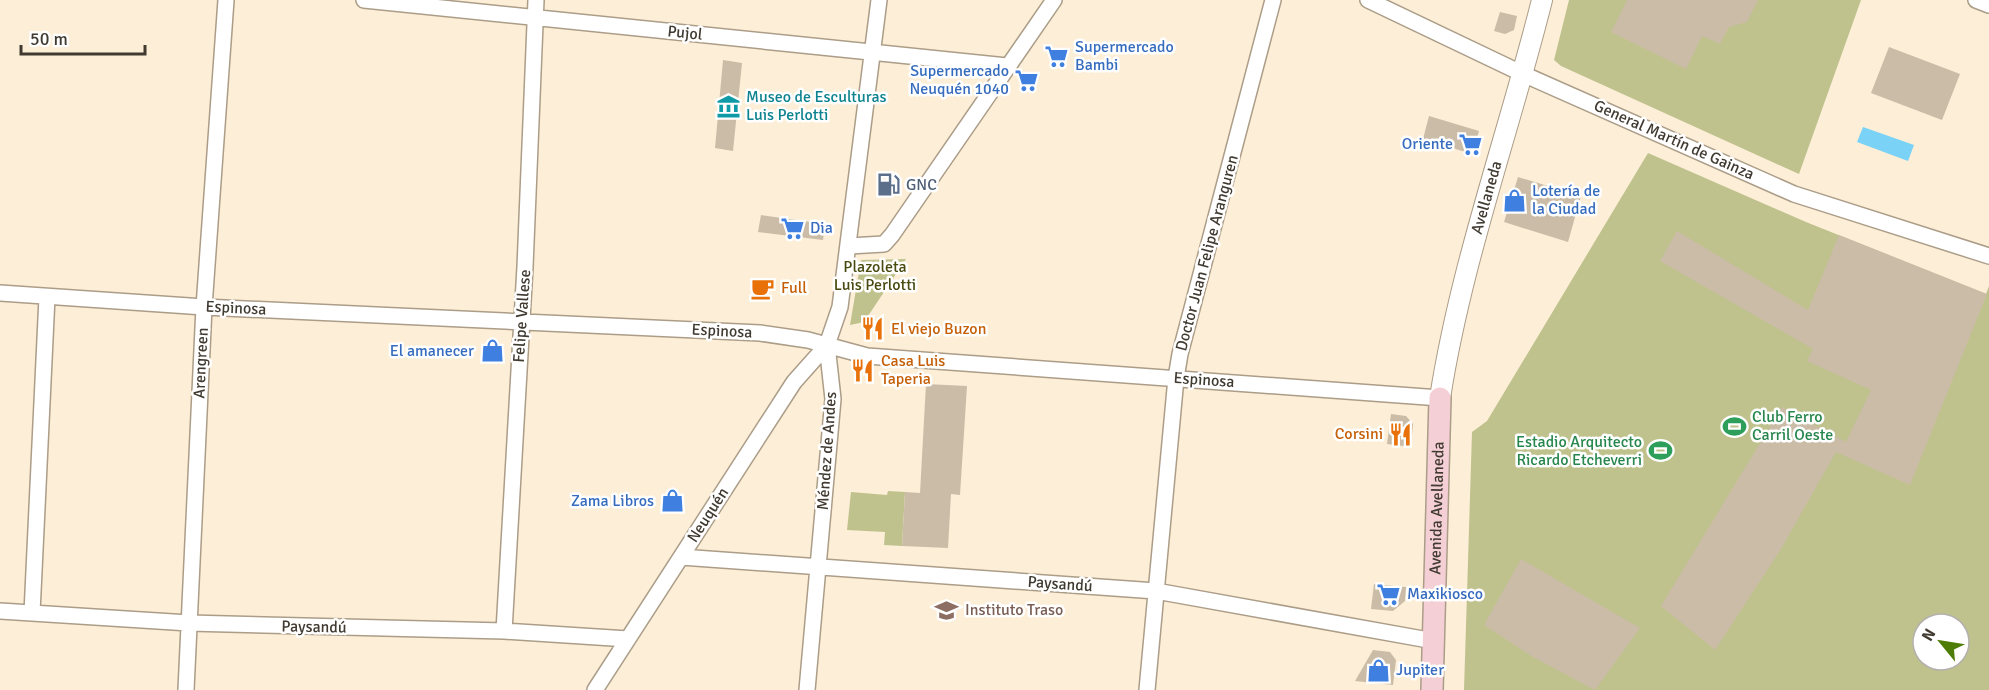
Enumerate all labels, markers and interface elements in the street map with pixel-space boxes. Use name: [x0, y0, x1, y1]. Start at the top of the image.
scale bar: [21, 18, 146, 56]
street label: Pujol: [667, 21, 704, 45]
text: 50 m: [30, 28, 68, 50]
place label: Supermercado Bambi: [1075, 37, 1174, 75]
supermarket icon: Supermercado Bambi: [1044, 43, 1070, 69]
place label: Supermercado Neuquén 1040: [909, 61, 1009, 99]
supermarket icon: Supermercado Neuquén 1040: [1014, 67, 1040, 93]
place label: Museo de Esculturas Luis Perlotti: [746, 87, 887, 125]
museum icon: Museo de Esculturas Luis Perlotti: [715, 93, 741, 119]
street label: General Martín de Gainza: [1591, 96, 1757, 184]
supermarket icon: Oriente: [1458, 131, 1484, 157]
place label: Oriente: [1402, 134, 1453, 154]
street label: Doctor Juan Felipe Aranguren: [1171, 153, 1243, 353]
street label: Avellaneda: [1467, 158, 1507, 236]
fuel station icon: GNC: [875, 172, 901, 198]
place label: GNC: [906, 175, 937, 195]
place label: Lotería de la Ciudad: [1532, 181, 1600, 219]
shop icon: Lotería de la Ciudad: [1501, 187, 1527, 213]
supermarket icon: Dia: [779, 215, 805, 241]
place label: Dia: [810, 218, 833, 238]
park label: Plazoleta Luis Perlotti: [834, 257, 916, 295]
street label: Felipe Vallese: [509, 269, 535, 363]
cafe icon: Full: [750, 275, 776, 301]
place label: Full: [781, 278, 807, 298]
street label: Espinosa: [205, 296, 267, 320]
restaurant icon: El viejo Buzon: [860, 316, 886, 342]
street label: Espinosa: [691, 319, 753, 343]
place label: El viejo Buzon: [891, 319, 986, 339]
street label: Arengreen: [189, 327, 213, 399]
shop icon: El amanecer: [479, 338, 505, 364]
place label: El amanecer: [390, 341, 474, 361]
place label: Casa Luis Taperia: [881, 351, 945, 389]
restaurant icon: Casa Luis Taperia: [850, 357, 876, 383]
street label: Espinosa: [1173, 368, 1235, 392]
street label: Méndez de Andes: [813, 391, 841, 511]
place label: Club Ferro Carril Oeste: [1752, 407, 1833, 445]
sports icon: Club Ferro Carril Oeste: [1721, 413, 1747, 439]
restaurant icon: Corsini: [1388, 421, 1414, 447]
place label: Corsini: [1335, 424, 1383, 444]
place label: Estadio Arquitecto Ricardo Etcheverri: [1516, 432, 1642, 470]
sports icon: Estadio Arquitecto Ricardo Etcheverri: [1647, 438, 1673, 464]
street label: Avenida Avellaneda: [1425, 441, 1449, 575]
street label: Neuquén: [683, 484, 733, 546]
shop icon: Zama Libros: [659, 488, 685, 514]
place label: Zama Libros: [571, 491, 654, 511]
street label: Paysandú: [1027, 572, 1093, 596]
supermarket icon: Maxikiosco: [1376, 581, 1402, 607]
place label: Maxikiosco: [1407, 584, 1483, 604]
school or university icon: Instituto Traso: [934, 597, 960, 623]
place label: Instituto Traso: [965, 600, 1063, 620]
north arrow: [1911, 612, 1971, 672]
street label: Paysandú: [281, 616, 347, 638]
text: N: [1917, 625, 1940, 645]
shop icon: Jupiter: [1365, 657, 1391, 683]
place label: Jupiter: [1396, 660, 1444, 680]

